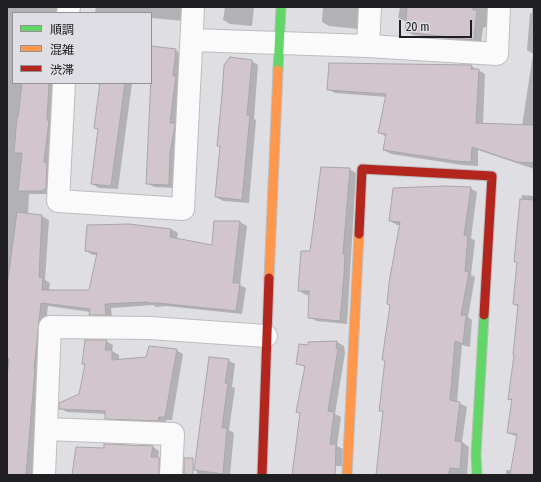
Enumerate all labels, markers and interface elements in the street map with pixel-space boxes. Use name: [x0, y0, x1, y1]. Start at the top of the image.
legend: [12, 12, 152, 84]
scale bar: [401, 12, 474, 38]
text: 20 m: [406, 20, 430, 34]
text: 順調: [50, 23, 74, 37]
text: 混雑: [50, 43, 74, 57]
text: 渋滞: [50, 63, 74, 77]

